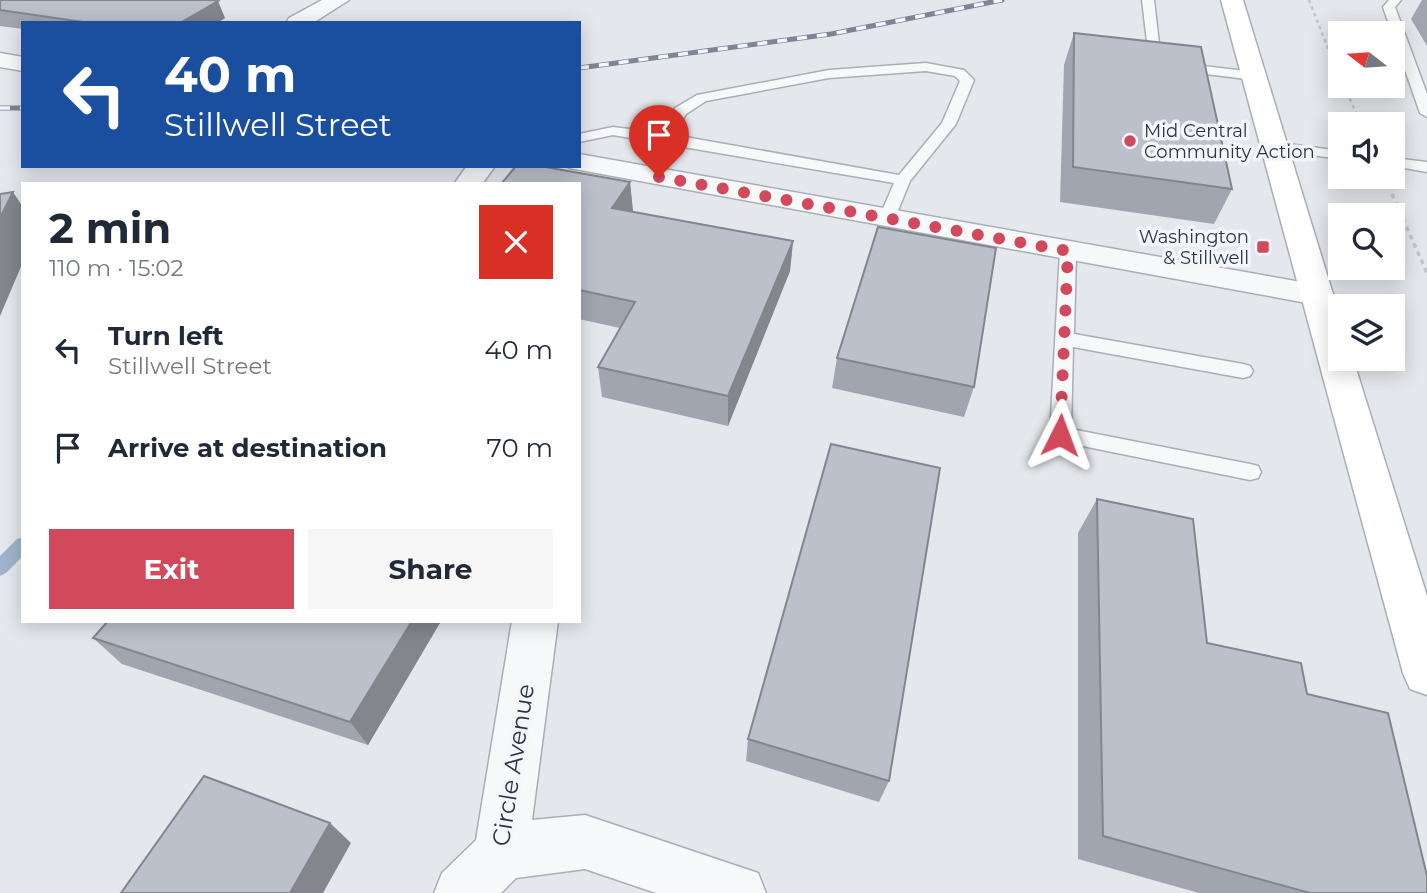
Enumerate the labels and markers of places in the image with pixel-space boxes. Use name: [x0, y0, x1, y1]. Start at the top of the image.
pin: [629, 105, 689, 177]
place label: Mid Central Community Action: [1144, 120, 1315, 163]
marker: Mid Central Community Action: [1122, 133, 1138, 149]
place label: Washington & Stillwell: [1139, 226, 1249, 269]
marker: Washington & Stillwell: [1255, 239, 1271, 255]

